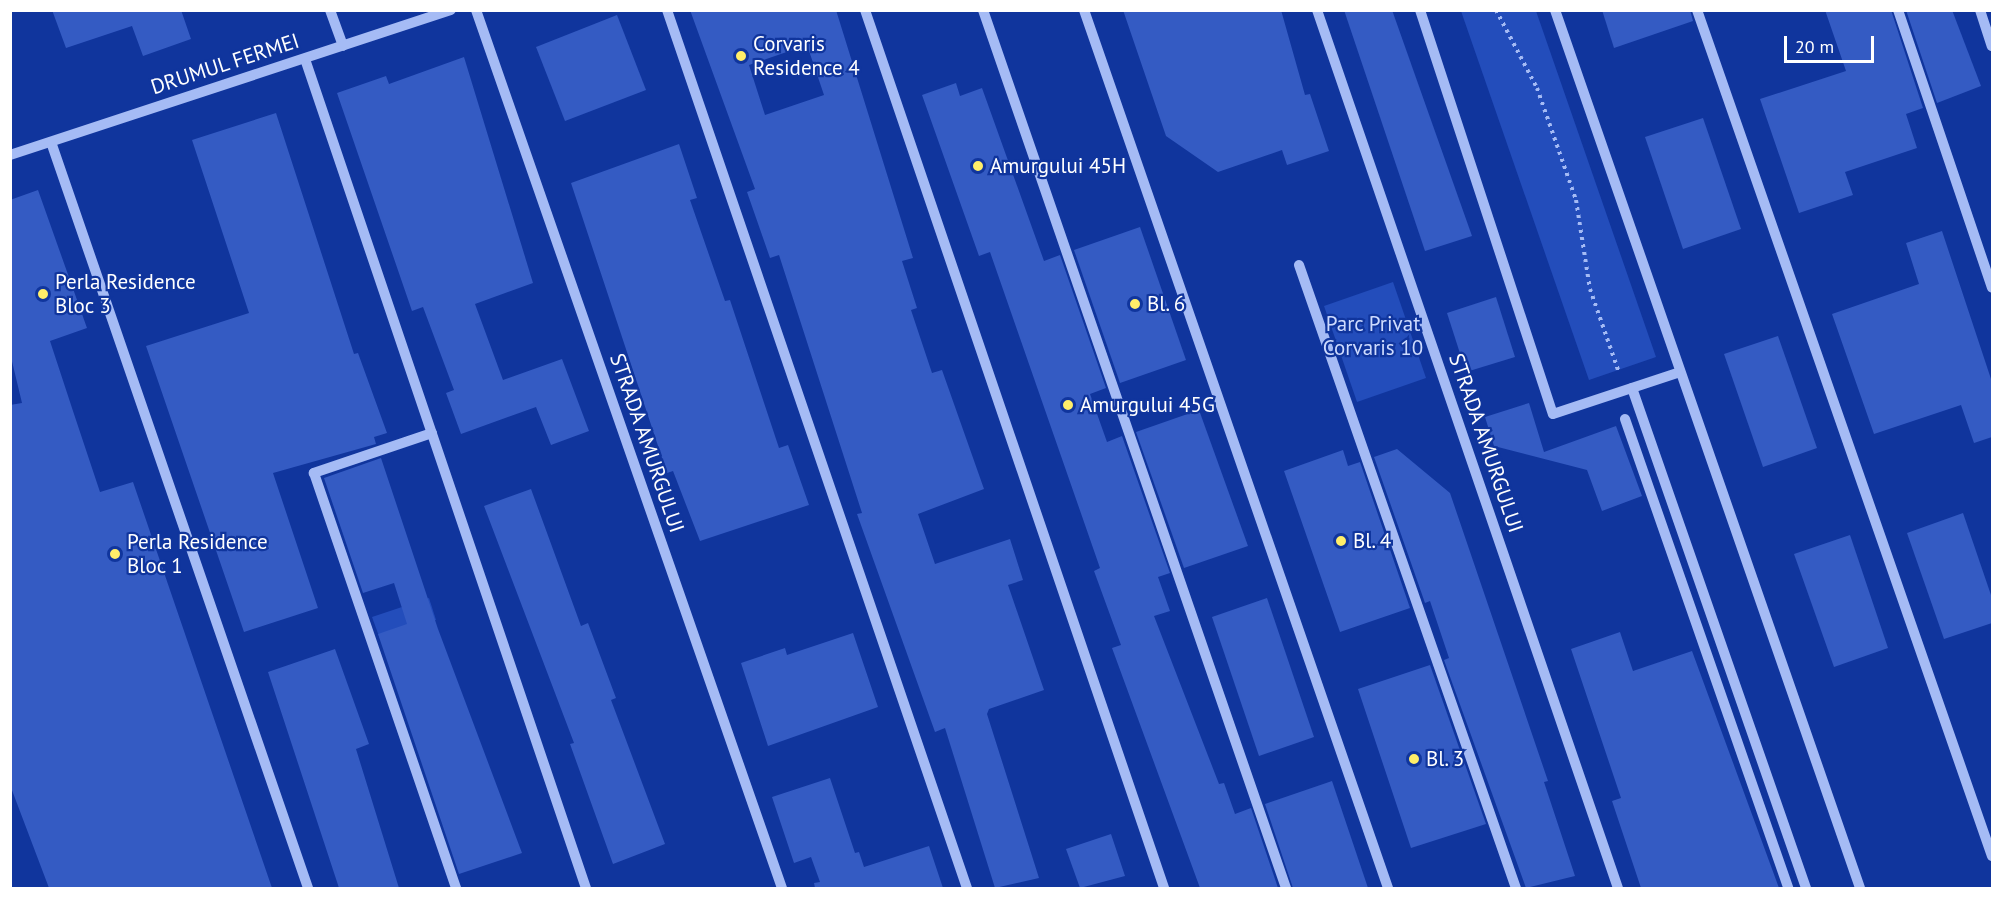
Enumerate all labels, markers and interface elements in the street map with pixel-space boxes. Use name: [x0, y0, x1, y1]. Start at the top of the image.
scale bar: [1787, 24, 1877, 62]
street label: DRUMUL FERMEI: [147, 28, 303, 100]
place label: Corvaris Residence 4: [753, 31, 860, 81]
text: 20 m: [1795, 35, 1834, 58]
marker: Corvaris Residence 4: [734, 49, 748, 63]
place label: Amurgului 45H: [990, 153, 1126, 179]
marker: Amurgului 45H: [971, 159, 985, 173]
place label: Perla Residence Bloc 3: [55, 269, 196, 319]
marker: Perla Residence Bloc 3: [36, 287, 50, 301]
place label: Bl. 6: [1147, 291, 1187, 317]
marker: Bl. 6: [1128, 297, 1142, 311]
park label: Parc Privat Corvaris 10: [1323, 311, 1423, 361]
street label: STRADA AMURGULUI: [604, 349, 690, 537]
street label: STRADA AMURGULUI: [1443, 349, 1529, 537]
place label: Amurgului 45G: [1080, 392, 1215, 418]
marker: Amurgului 45G: [1061, 398, 1075, 412]
place label: Bl. 4: [1353, 528, 1393, 554]
place label: Perla Residence Bloc 1: [127, 529, 268, 579]
marker: Bl. 4: [1334, 534, 1348, 548]
marker: Perla Residence Bloc 1: [108, 547, 122, 561]
place label: Bl. 3: [1426, 746, 1466, 772]
marker: Bl. 3: [1407, 752, 1421, 766]

